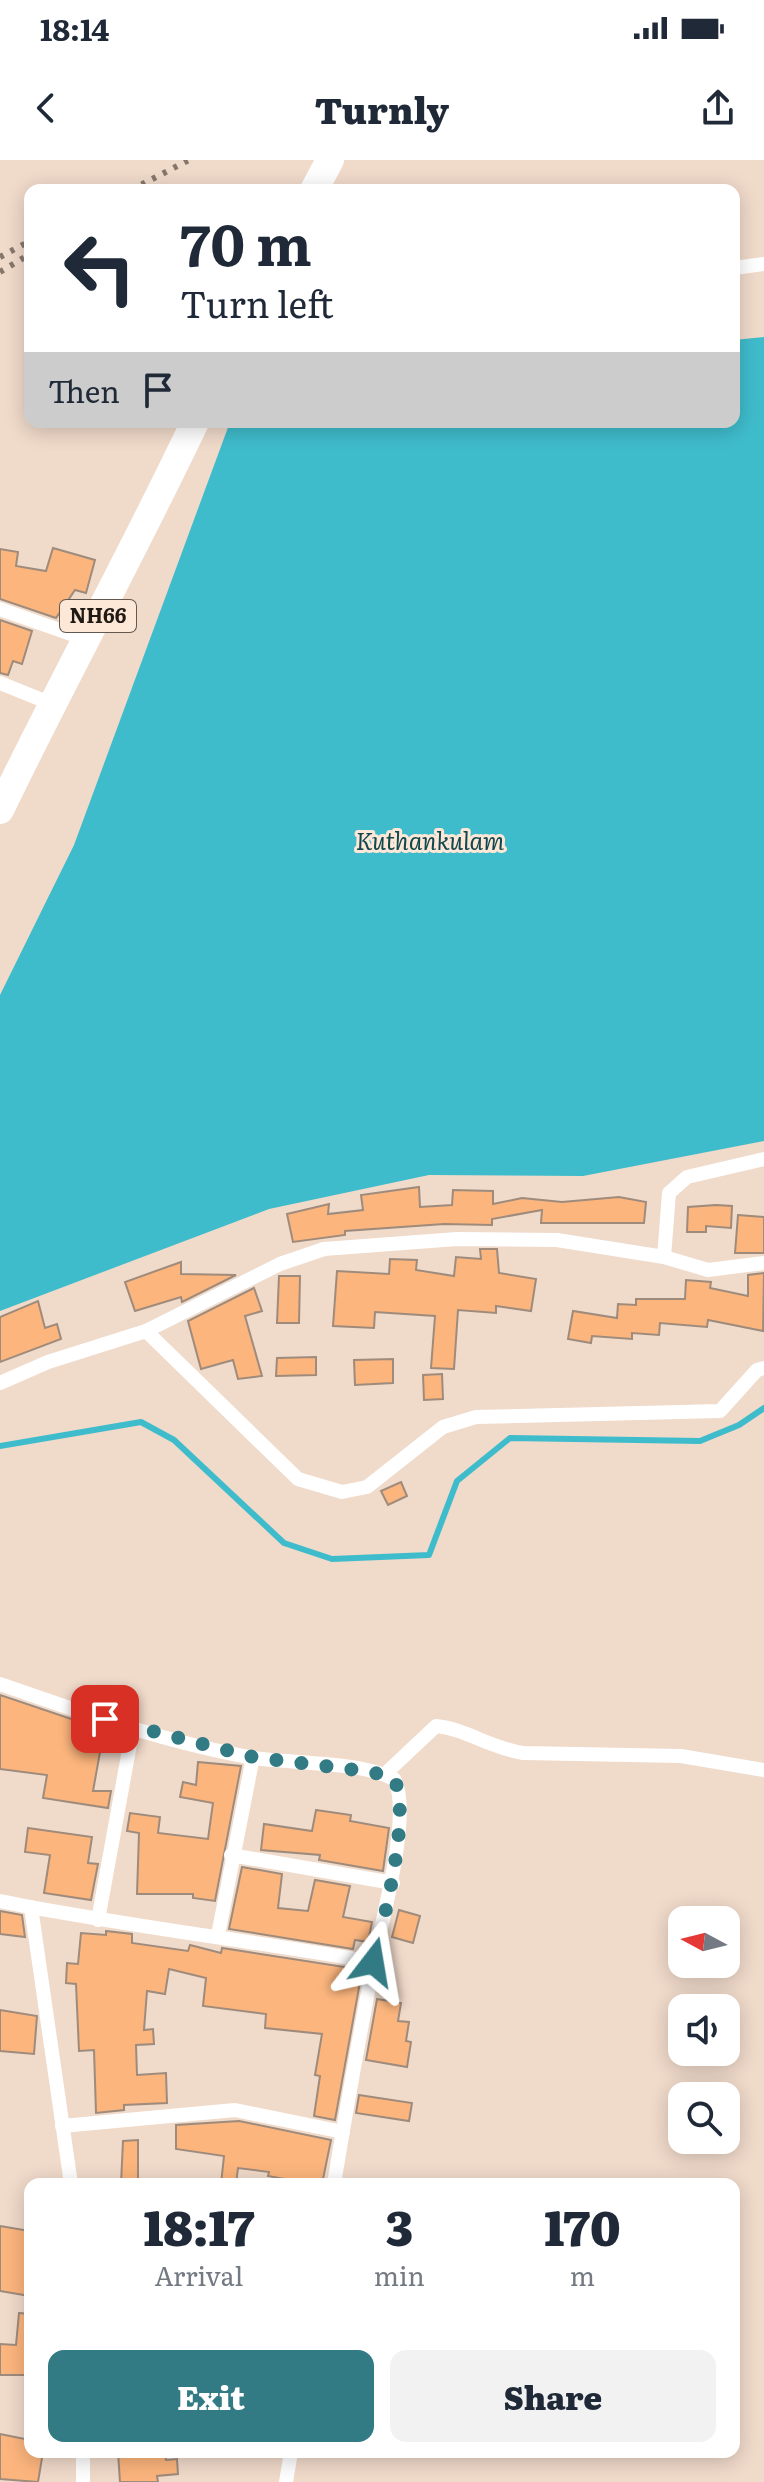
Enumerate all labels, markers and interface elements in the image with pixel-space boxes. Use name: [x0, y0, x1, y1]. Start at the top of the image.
text: 18:14: [40, 6, 109, 50]
text: Turnly: [315, 82, 449, 135]
icon: back: [24, 86, 68, 130]
icon: share: [696, 86, 740, 130]
text: 70 m: [180, 200, 312, 283]
icon: left: [48, 216, 152, 320]
text: Turn left: [180, 276, 334, 329]
text: Then: [48, 368, 120, 412]
icon: arrive: [136, 368, 180, 412]
road number: NH66: [60, 600, 136, 632]
water label: Kuthankulam: [356, 822, 504, 857]
pin: [71, 1685, 139, 1753]
icon: arrive: [83, 1697, 127, 1741]
north arrow: [668, 1906, 740, 1978]
map controls: [668, 1906, 740, 2154]
position arrow: [331, 1920, 415, 2004]
button: sound: [668, 1994, 740, 2066]
button: search: [668, 2082, 740, 2154]
text: 18:17: [143, 2190, 254, 2261]
text: 3: [386, 2190, 413, 2261]
text: 170: [544, 2190, 621, 2261]
text: Arrival: [154, 2255, 243, 2294]
text: min: [374, 2255, 425, 2294]
text: m: [570, 2255, 595, 2294]
button: Exit: [48, 2350, 374, 2442]
button: Share: [390, 2350, 716, 2442]

